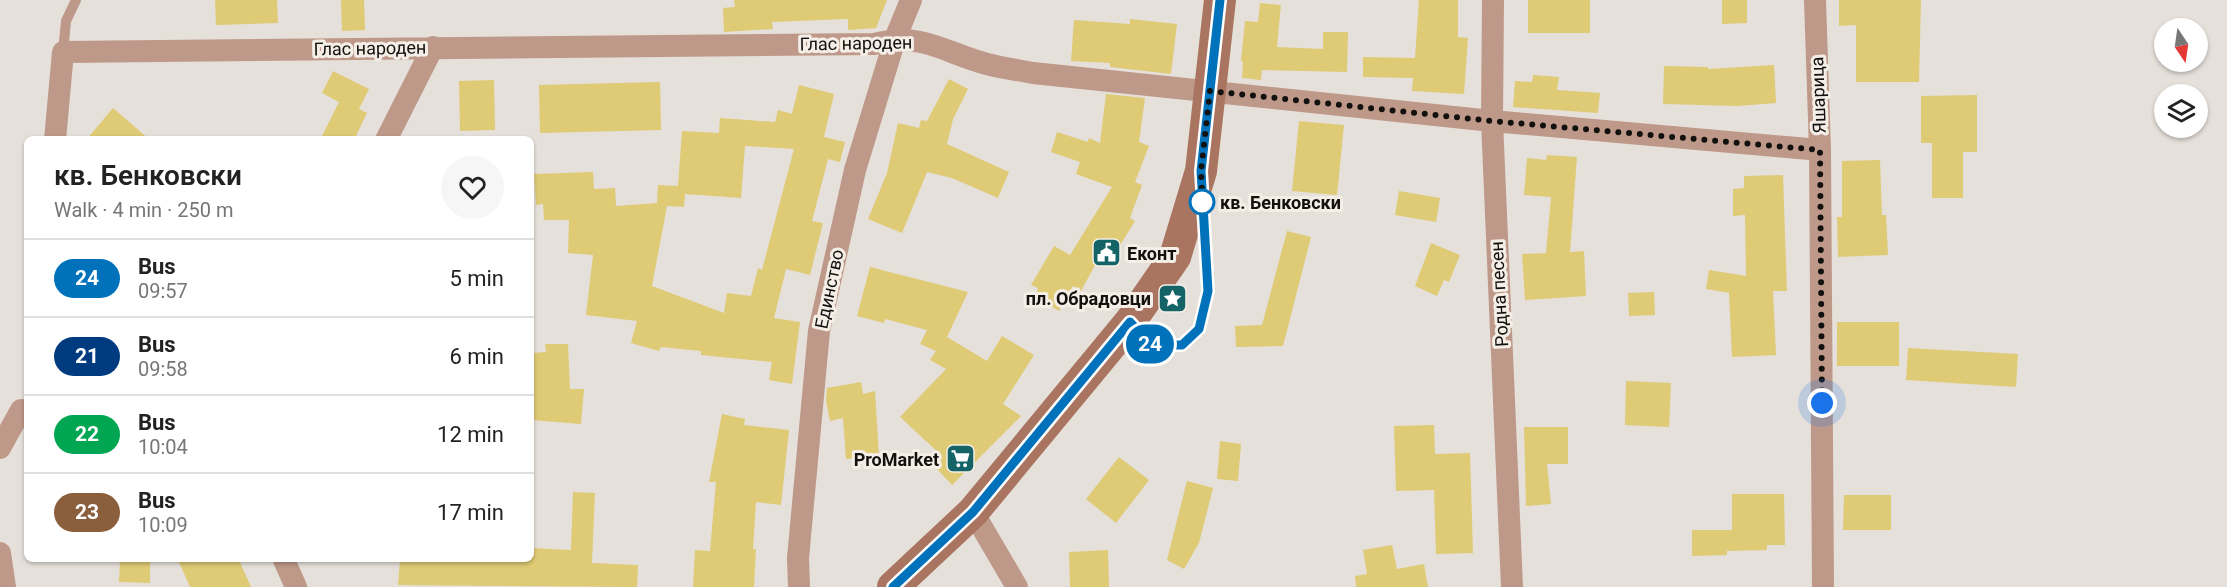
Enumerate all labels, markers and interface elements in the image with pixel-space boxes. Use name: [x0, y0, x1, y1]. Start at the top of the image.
north arrow: [2154, 18, 2208, 72]
map controls: [2154, 18, 2208, 138]
street label: Глас народен: [799, 32, 913, 54]
street label: Глас народен: [313, 37, 427, 59]
street label: Яшарица: [1806, 56, 1830, 134]
button: layers: [2154, 84, 2208, 138]
button: heart: [441, 156, 504, 219]
text: кв. Бенковски: [54, 159, 242, 192]
marker: кв. Бенковски: [1189, 189, 1215, 215]
place label: кв. Бенковски: [1220, 192, 1341, 213]
text: Walk · 4 min · 250 m: [54, 198, 233, 222]
public building icon: Еконт: [1090, 237, 1122, 269]
street label: Родна песен: [1486, 241, 1512, 347]
place label: Еконт: [1127, 243, 1176, 264]
street label: Единство: [810, 247, 848, 331]
text: Bus: [138, 254, 176, 279]
text: 24: [75, 266, 99, 290]
text: 5 min: [449, 266, 504, 291]
text: 09:57: [138, 279, 188, 303]
place icon: пл. Обрадовци: [1156, 282, 1188, 314]
place label: пл. Обрадовци: [1026, 288, 1151, 309]
line badge: 24: [1123, 324, 1177, 364]
text: Bus: [138, 332, 176, 357]
text: 24: [1138, 332, 1162, 356]
text: 21: [75, 344, 99, 368]
text: 6 min: [449, 344, 504, 369]
text: 09:58: [138, 357, 188, 381]
your location: [1807, 388, 1837, 418]
text: Bus: [138, 410, 176, 435]
text: 22: [75, 422, 99, 446]
text: 12 min: [437, 422, 504, 447]
text: 10:04: [138, 435, 188, 459]
supermarket icon: ProMarket: [944, 443, 976, 475]
place label: ProMarket: [854, 449, 939, 470]
text: Bus: [138, 488, 176, 513]
text: 23: [75, 500, 99, 524]
text: 17 min: [437, 500, 504, 525]
text: 10:09: [138, 513, 188, 537]

